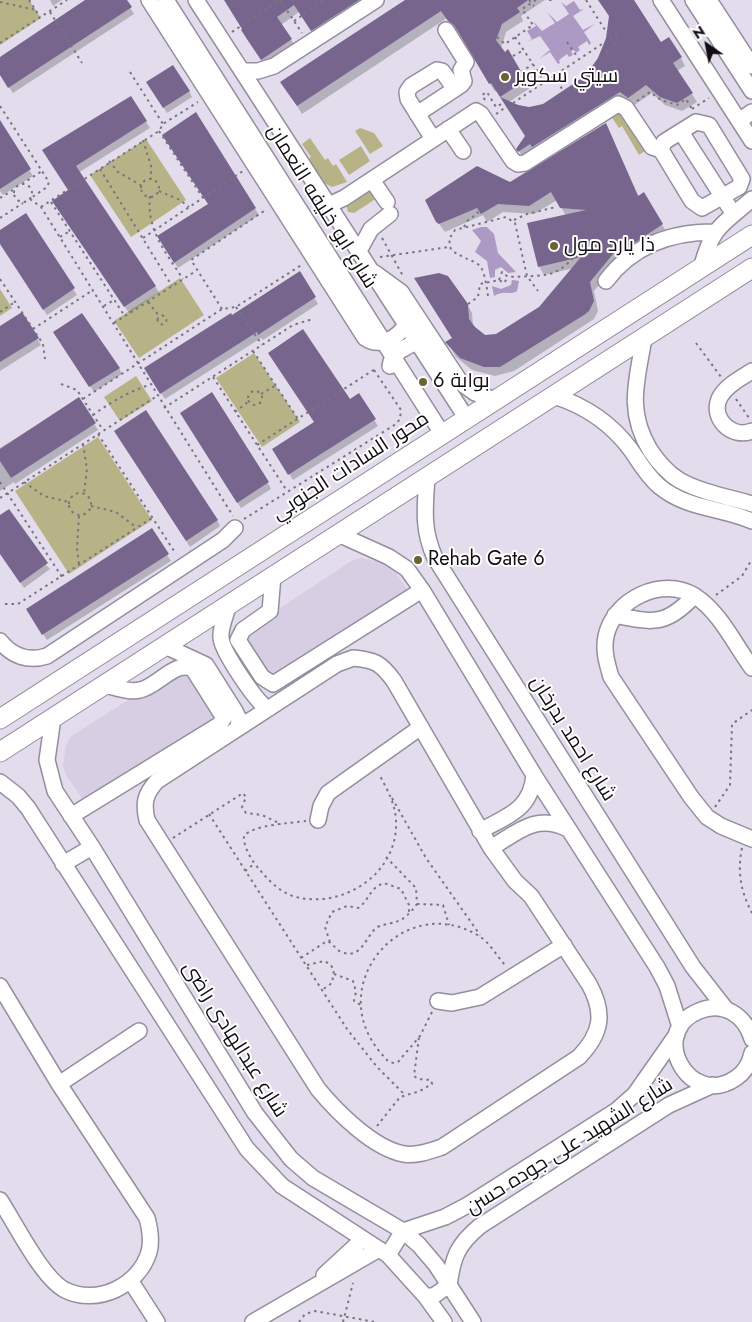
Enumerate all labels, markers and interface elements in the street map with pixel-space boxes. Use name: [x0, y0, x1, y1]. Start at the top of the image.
north arrow: [682, 20, 732, 70]
text: N: [689, 21, 709, 44]
place label: سيتي سكوير: [515, 65, 618, 89]
marker: سيتي سكوير: [499, 71, 511, 83]
street label: شارع ابو خليفه النعمان: [261, 121, 381, 293]
place label: ذا يارد مول: [564, 234, 655, 258]
marker: ذا يارد مول: [548, 240, 560, 252]
place label: بوابة 6: [433, 370, 490, 394]
marker: بوابة 6: [417, 376, 429, 388]
street label: محور السادات الجنوبي: [268, 407, 434, 527]
place label: Rehab Gate 6: [428, 548, 545, 572]
marker: Rehab Gate 6: [412, 554, 424, 566]
street label: شارع احمد بدرخان: [524, 672, 620, 806]
street label: شارع عبدالهادى راضى: [176, 958, 292, 1122]
street label: شارع الشهيد على جوده حسن: [462, 1073, 678, 1221]

